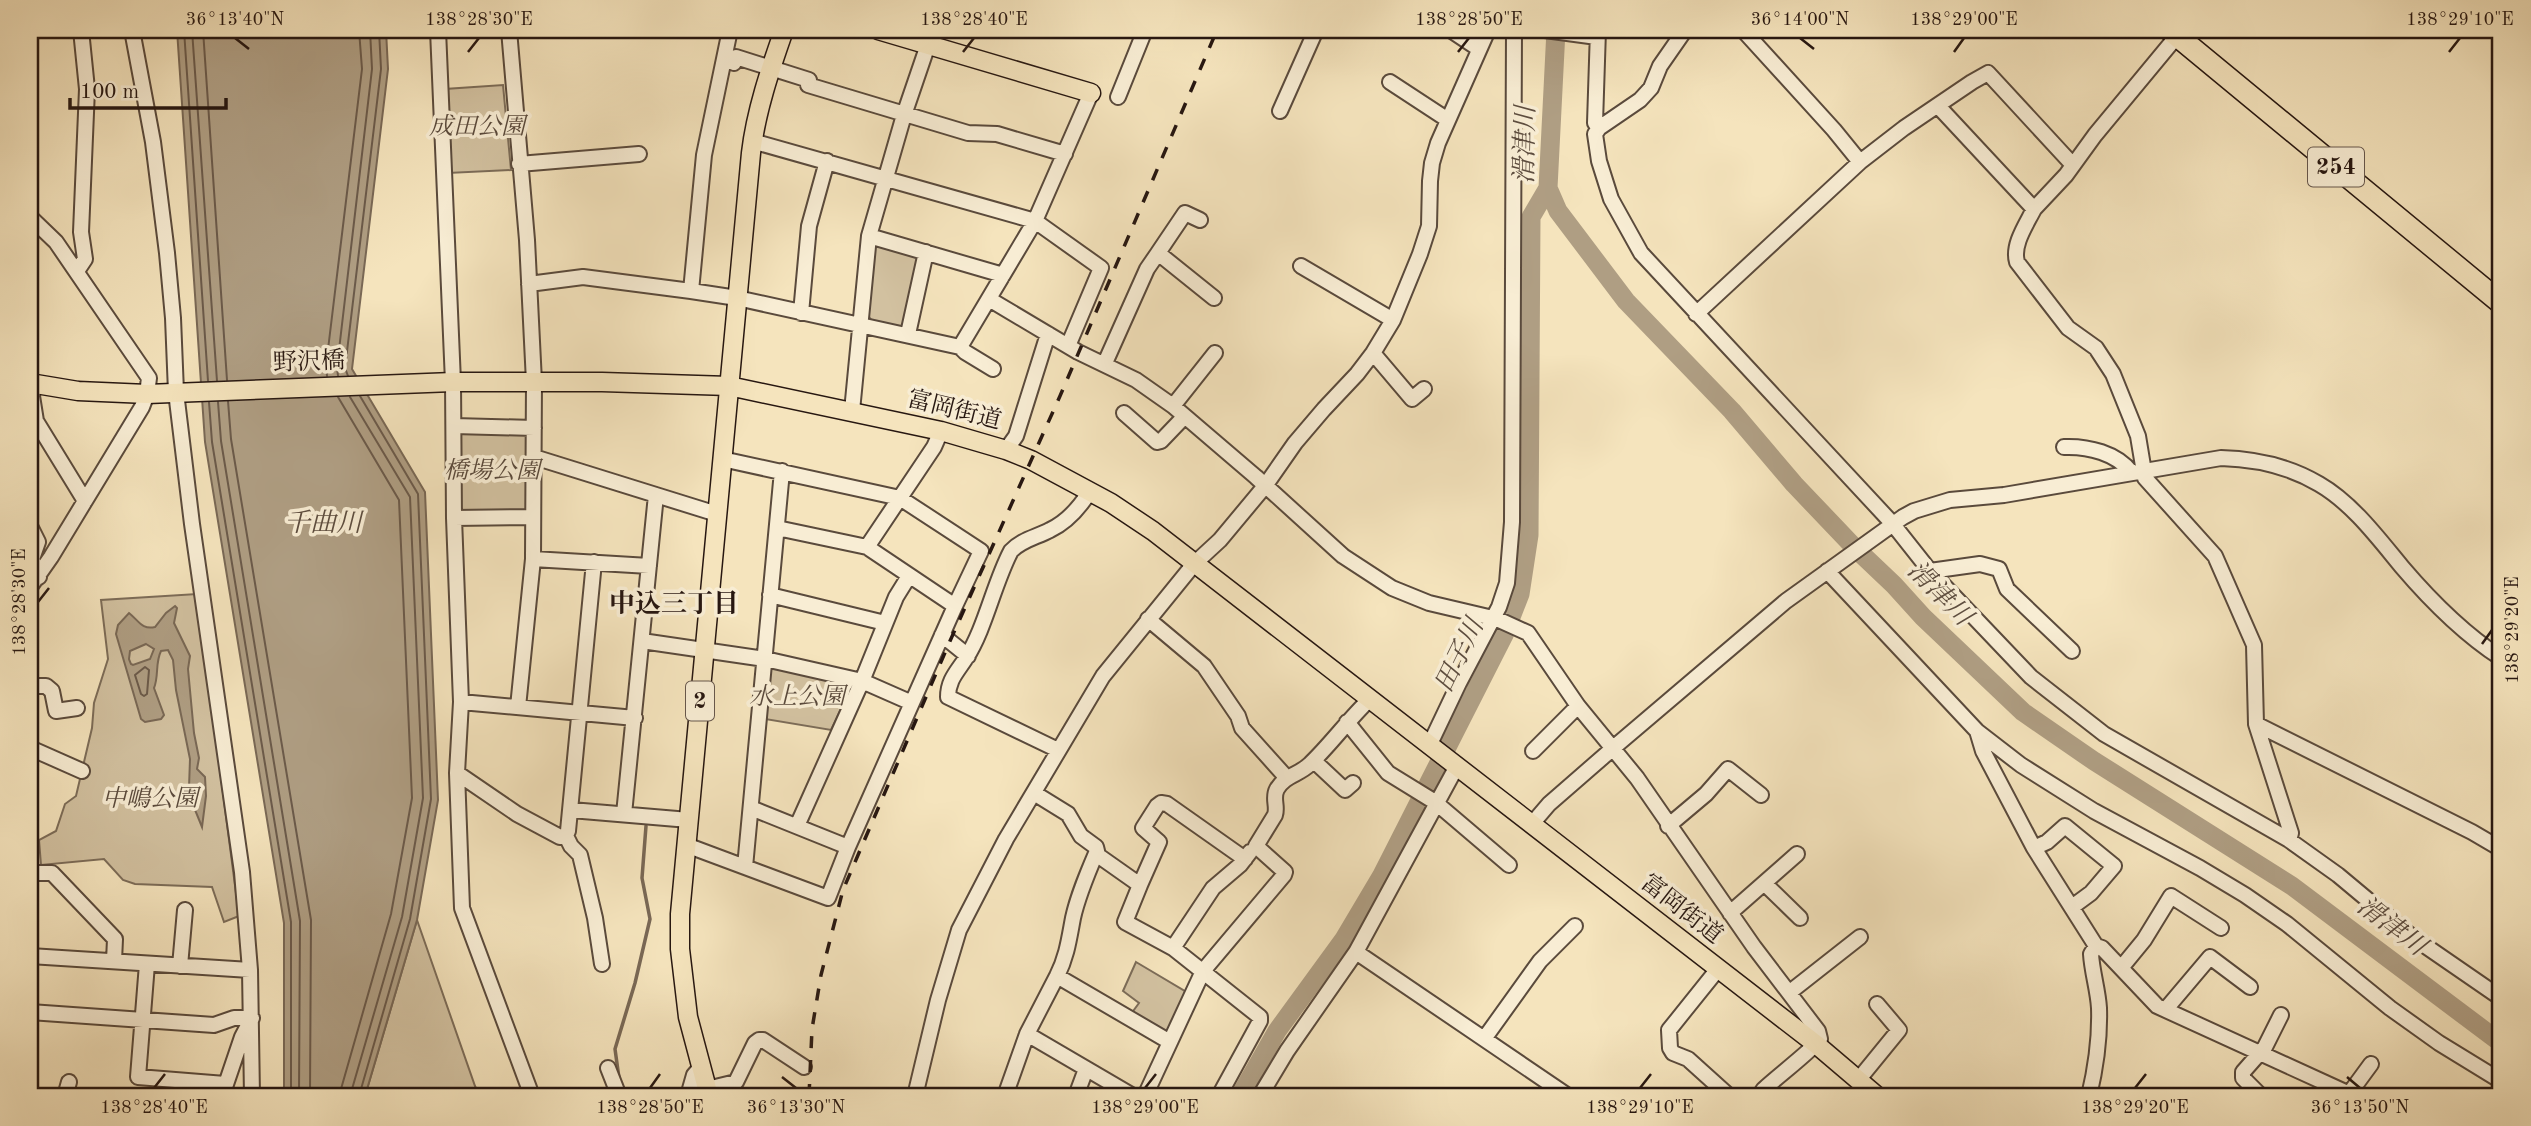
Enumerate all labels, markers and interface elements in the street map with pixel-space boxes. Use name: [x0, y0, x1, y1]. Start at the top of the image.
text: 36°13'40"N: [186, 11, 284, 29]
text: 138°28'30"E: [425, 11, 533, 29]
text: 138°28'40"E: [920, 11, 1028, 29]
text: 138°28'50"E: [1415, 11, 1523, 29]
text: 36°14'00"N: [1751, 11, 1849, 29]
text: 138°29'00"E: [1910, 11, 2018, 29]
text: 138°29'10"E: [2406, 11, 2514, 29]
scale bar: [70, 66, 226, 110]
text: 100 m: [80, 82, 139, 103]
water label: 滑津川: [1510, 103, 1540, 184]
park label: 成田公園: [429, 113, 529, 140]
road number: 254: [2308, 148, 2364, 186]
street label: 野沢橋: [273, 348, 345, 376]
street label: 富岡街道: [905, 385, 1004, 434]
park label: 橋場公園: [444, 457, 544, 484]
water label: 千曲川: [284, 509, 365, 537]
text: 138°28'30"E: [11, 548, 29, 656]
water label: 滑津川: [1902, 556, 1979, 633]
text: 138°29'20"E: [2504, 576, 2522, 684]
district label: 中込三丁目: [609, 589, 739, 618]
water label: 田子川: [1430, 612, 1490, 697]
road number: 2: [686, 681, 714, 720]
park label: 水上公園: [749, 683, 849, 710]
park label: 中嶋公園: [102, 785, 202, 812]
street label: 富岡街道: [1636, 869, 1728, 949]
water label: 滑津川: [2352, 892, 2434, 963]
text: 138°28'40"E: [100, 1099, 208, 1117]
text: 138°28'50"E: [596, 1099, 704, 1117]
text: 36°13'30"N: [747, 1099, 845, 1117]
text: 138°29'00"E: [1091, 1099, 1199, 1117]
text: 138°29'10"E: [1586, 1099, 1694, 1117]
text: 138°29'20"E: [2081, 1099, 2189, 1117]
text: 36°13'50"N: [2311, 1099, 2409, 1117]

